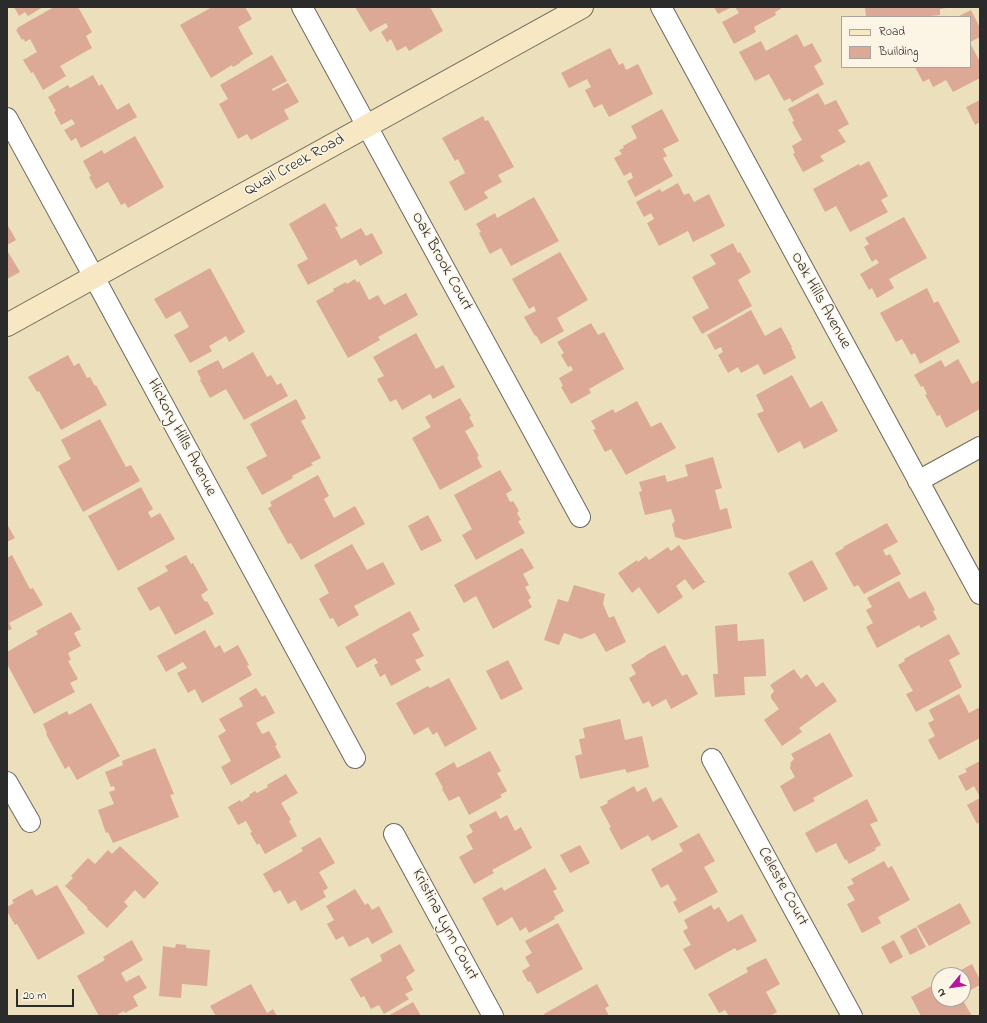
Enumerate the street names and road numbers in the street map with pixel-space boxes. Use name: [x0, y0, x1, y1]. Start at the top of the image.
street label: Quail Creek Road: [242, 131, 348, 201]
street label: Oak Brook Court: [406, 209, 476, 315]
street label: Oak Hills Avenue: [785, 249, 855, 353]
street label: Hickory Hills Avenue: [142, 376, 220, 500]
street label: Celeste Court: [753, 844, 811, 930]
street label: Kristina Lynn Court: [406, 866, 482, 984]

